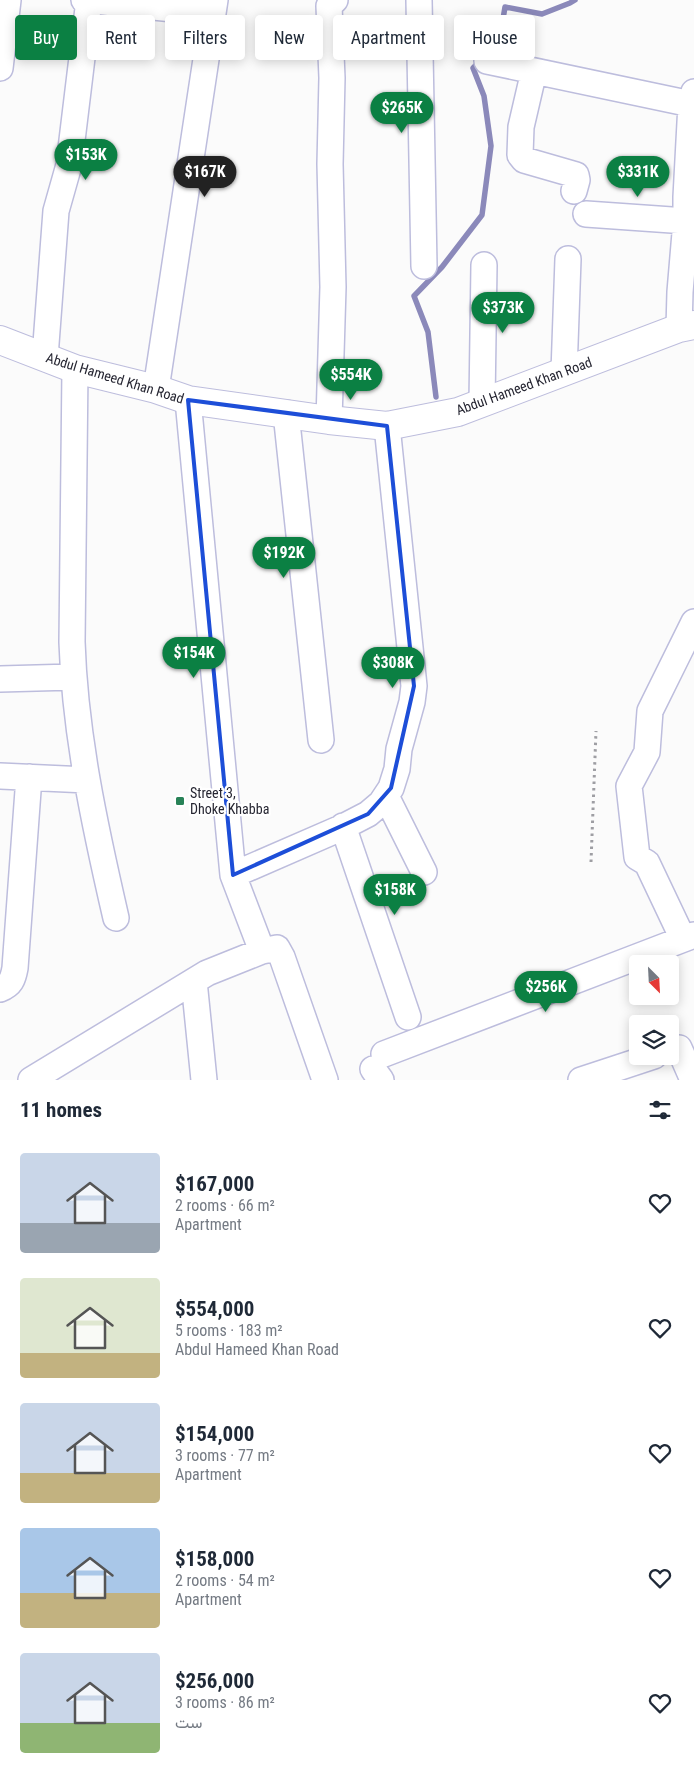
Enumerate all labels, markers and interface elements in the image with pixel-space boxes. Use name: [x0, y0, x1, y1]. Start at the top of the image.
chip: Buy: [15, 15, 77, 60]
chip: Rent: [87, 15, 155, 60]
chip: Filters: [165, 15, 245, 60]
chip: New: [255, 15, 323, 60]
chip: Apartment: [333, 15, 444, 60]
chip: House: [454, 15, 535, 60]
pin: $265K: [367, 92, 437, 134]
text: $265K: [381, 98, 423, 117]
pin: $153K: [51, 138, 121, 181]
text: $153K: [65, 145, 107, 164]
pin: $167K: [170, 156, 240, 198]
pin: $331K: [603, 156, 673, 198]
text: $167K: [184, 162, 226, 181]
text: $331K: [617, 162, 659, 181]
pin: $373K: [468, 292, 538, 334]
text: $373K: [482, 298, 524, 317]
street label: Abdul Hameed Khan Road: [44, 349, 186, 407]
street label: Abdul Hameed Khan Road: [454, 354, 594, 418]
pin: $554K: [316, 358, 386, 401]
text: $554K: [330, 365, 372, 384]
pin: $192K: [249, 536, 319, 579]
text: $192K: [263, 543, 305, 562]
pin: $154K: [159, 636, 229, 679]
text: $154K: [173, 643, 215, 662]
pin: $308K: [358, 646, 428, 689]
text: $308K: [372, 653, 414, 672]
place label: Street 3, Dhoke Khabba: [190, 785, 269, 817]
marker: Street 3, Dhoke Khabba: [174, 795, 186, 807]
pin: $158K: [360, 874, 430, 916]
text: $158K: [374, 880, 416, 899]
north arrow: [629, 955, 679, 1005]
map controls: [629, 955, 679, 1065]
pin: $256K: [511, 970, 581, 1013]
text: $256K: [525, 977, 567, 996]
button: layers: [629, 1015, 679, 1065]
icon: filters: [646, 1096, 674, 1124]
text: 11 homes: [20, 1098, 102, 1122]
text: $167,000: [175, 1172, 254, 1196]
icon: home: [60, 1173, 120, 1233]
icon: heart: [646, 1189, 674, 1217]
text: 2 rooms · 66 m²: [175, 1196, 275, 1215]
text: Apartment: [175, 1215, 242, 1234]
text: $554,000: [175, 1297, 254, 1321]
icon: home: [60, 1298, 120, 1358]
icon: heart: [646, 1314, 674, 1342]
text: 5 rooms · 183 m²: [175, 1321, 283, 1340]
text: Abdul Hameed Khan Road: [175, 1340, 339, 1359]
text: $154,000: [175, 1422, 254, 1446]
icon: home: [60, 1423, 120, 1483]
icon: heart: [646, 1439, 674, 1467]
text: 3 rooms · 77 m²: [175, 1446, 275, 1465]
text: Apartment: [175, 1465, 242, 1484]
text: $158,000: [175, 1547, 254, 1571]
icon: home: [60, 1548, 120, 1608]
icon: heart: [646, 1564, 674, 1592]
text: 2 rooms · 54 m²: [175, 1571, 275, 1590]
text: Apartment: [175, 1590, 242, 1609]
text: $256,000: [175, 1669, 254, 1693]
icon: home: [60, 1673, 120, 1733]
icon: heart: [646, 1689, 674, 1717]
text: 3 rooms · 86 m²: [175, 1693, 275, 1712]
text: ست: [175, 1713, 202, 1732]

